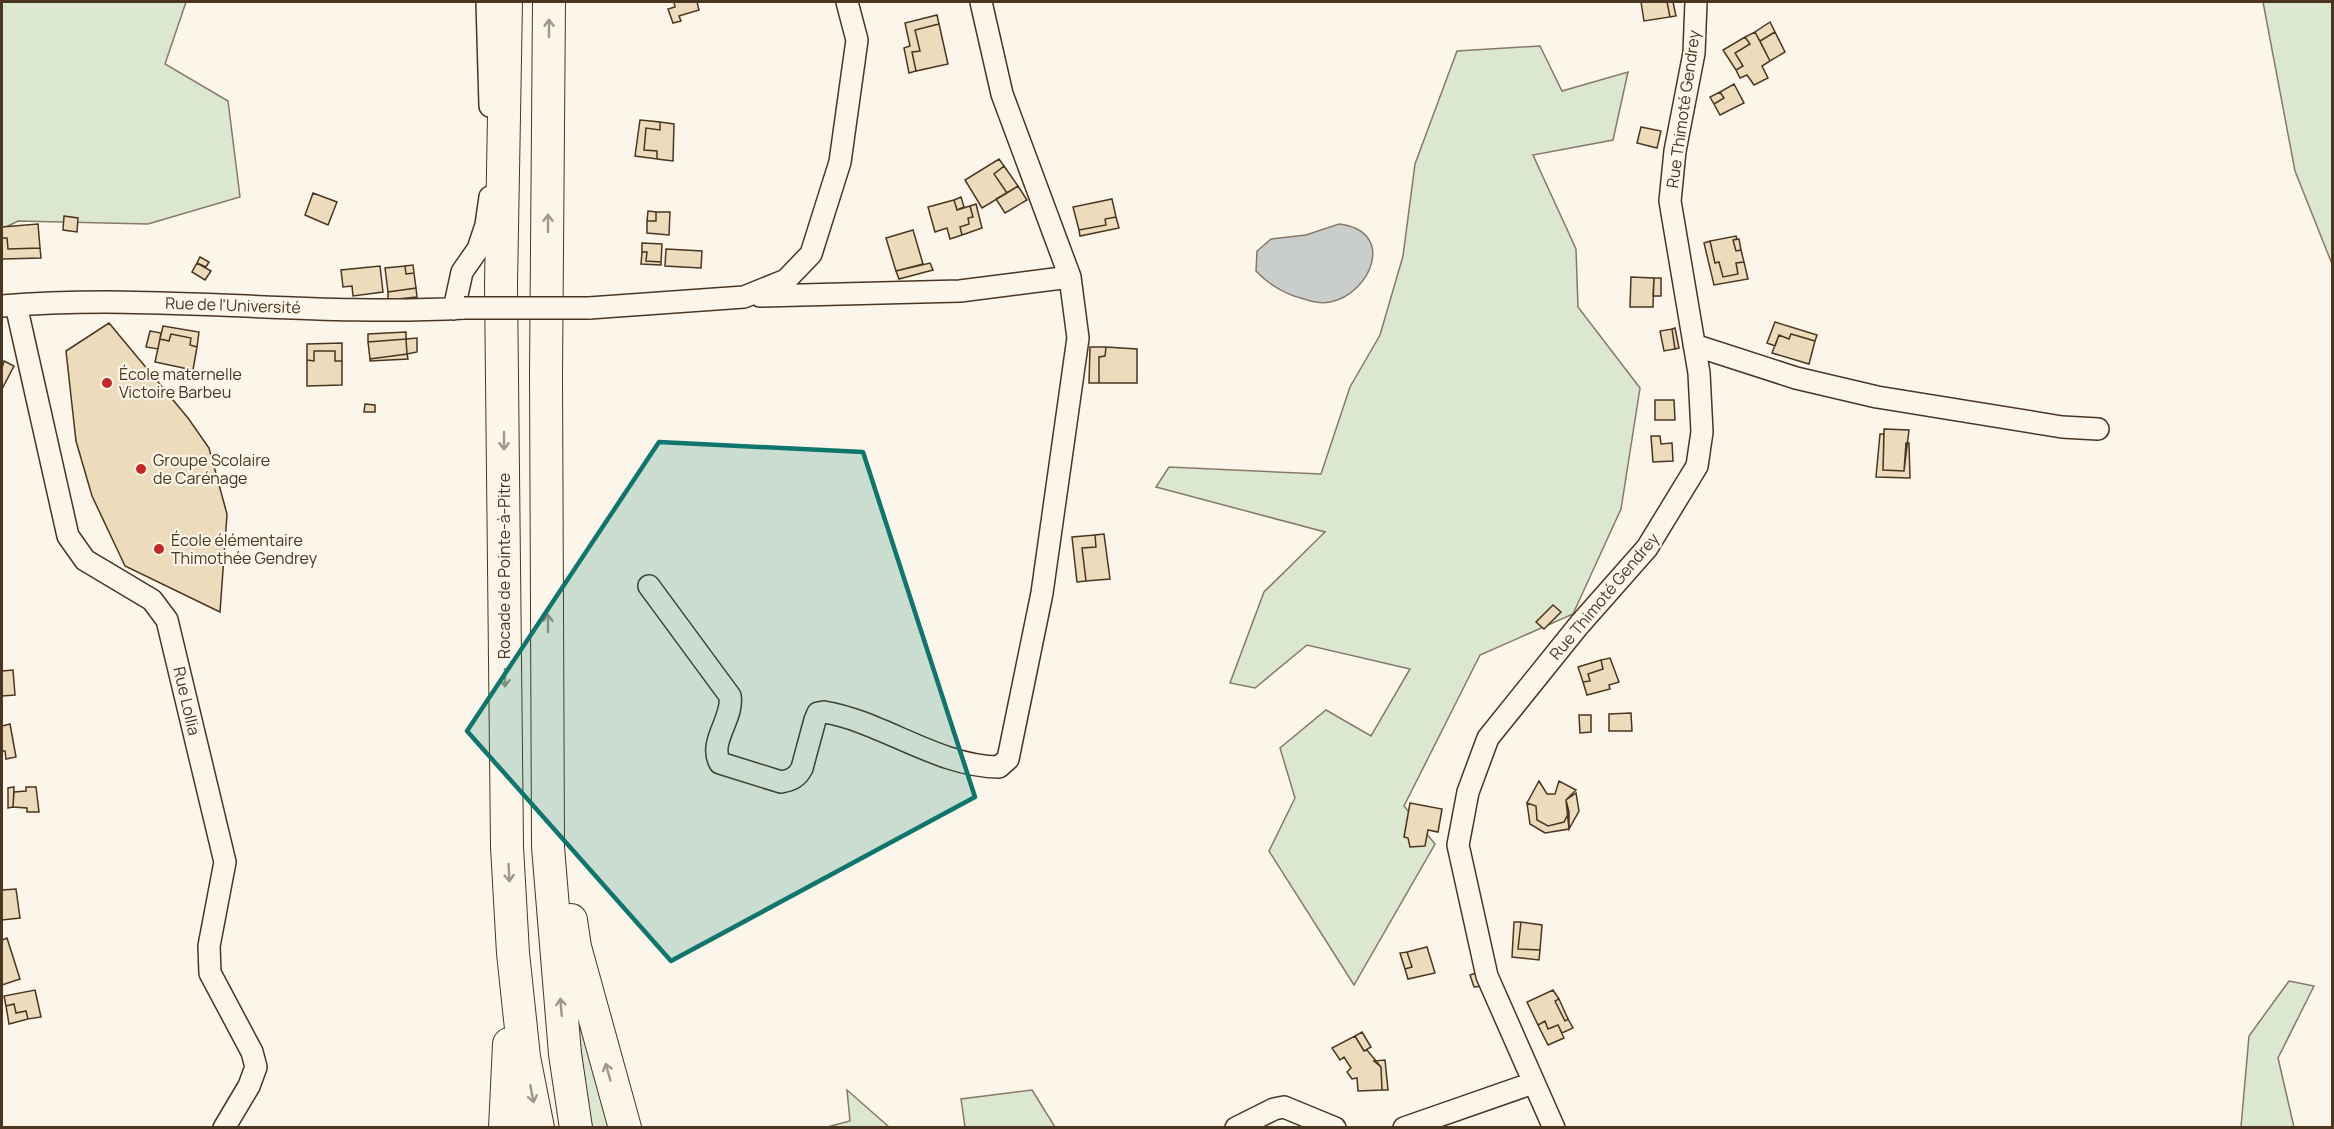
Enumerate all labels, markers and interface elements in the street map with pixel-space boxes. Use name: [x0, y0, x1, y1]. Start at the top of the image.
one-way arrow: [543, 18, 555, 38]
street label: Rue Thimoté Gendrey: [1661, 28, 1705, 189]
one-way arrow: [542, 213, 554, 233]
street label: Rue de l'Université: [165, 292, 301, 318]
place label: École maternelle Victoire Barbeu: [119, 363, 242, 403]
marker: École maternelle Victoire Barbeu: [100, 376, 114, 390]
one-way arrow: [498, 431, 510, 451]
place label: Groupe Scolaire de Carénage: [153, 449, 270, 489]
marker: Groupe Scolaire de Carénage: [134, 462, 148, 476]
street label: Rocade de Pointe-à-Pitre: [493, 473, 515, 659]
street label: Rue Thimoté Gendrey: [1544, 527, 1664, 664]
place label: École élémentaire Thimothée Gendrey: [171, 529, 318, 569]
marker: École élémentaire Thimothée Gendrey: [152, 542, 166, 556]
one-way arrow: [542, 613, 554, 633]
street label: Rue Lollia: [168, 664, 206, 738]
one-way arrow: [499, 668, 510, 688]
one-way arrow: [503, 863, 514, 883]
one-way arrow: [555, 998, 566, 1017]
one-way arrow: [602, 1063, 613, 1082]
one-way arrow: [527, 1084, 538, 1104]

